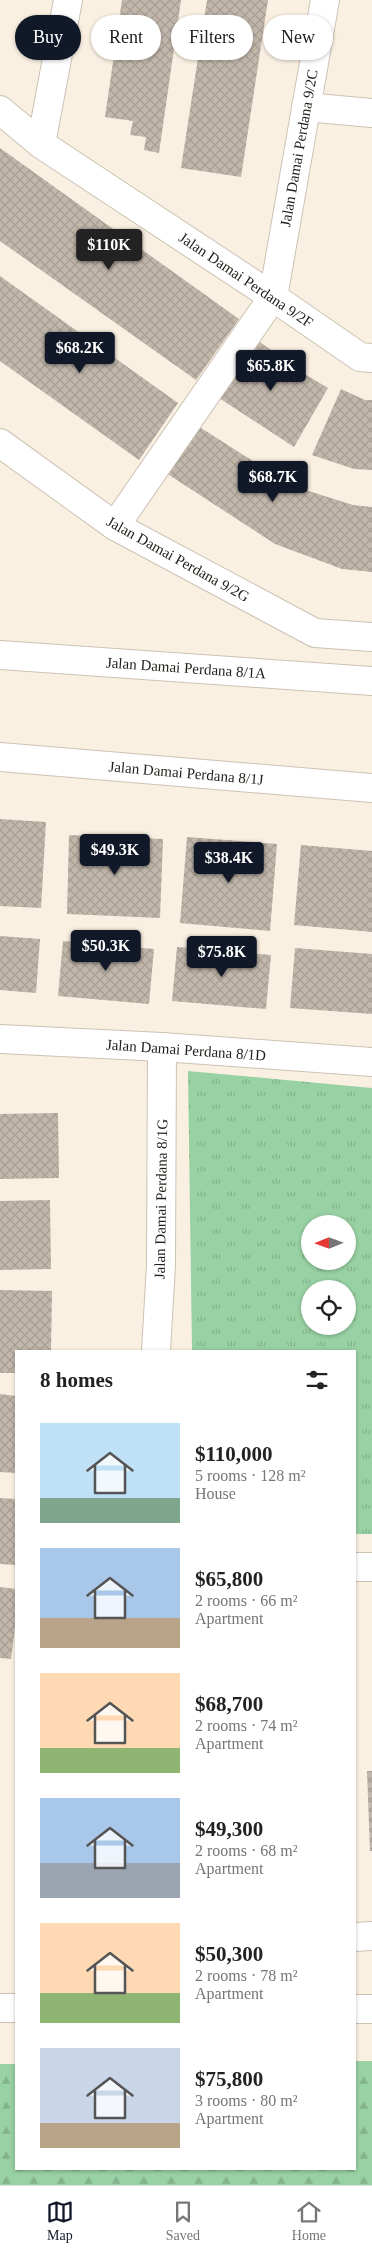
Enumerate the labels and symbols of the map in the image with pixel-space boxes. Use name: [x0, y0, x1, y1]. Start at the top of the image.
street label: Jalan Damai Perdana 9/2C: [277, 68, 321, 228]
pin: $110K: [74, 228, 144, 271]
street label: Jalan Damai Perdana 9/2F: [176, 229, 316, 331]
pin: $68.2K: [39, 332, 121, 374]
pin: $65.8K: [230, 350, 312, 392]
pin: $68.7K: [232, 460, 314, 503]
street label: Jalan Damai Perdana 9/2G: [104, 513, 252, 605]
street label: Jalan Damai Perdana 8/1A: [105, 654, 267, 682]
street label: Jalan Damai Perdana 8/1J: [108, 758, 264, 788]
pin: $49.3K: [74, 834, 156, 876]
pin: $38.4K: [188, 842, 270, 884]
pin: $50.3K: [65, 930, 147, 972]
pin: $75.8K: [181, 936, 263, 978]
street label: Jalan Damai Perdana 8/1D: [105, 1036, 267, 1064]
street label: Jalan Damai Perdana 8/1G: [152, 1119, 170, 1279]
north arrow: [301, 1215, 356, 1270]

